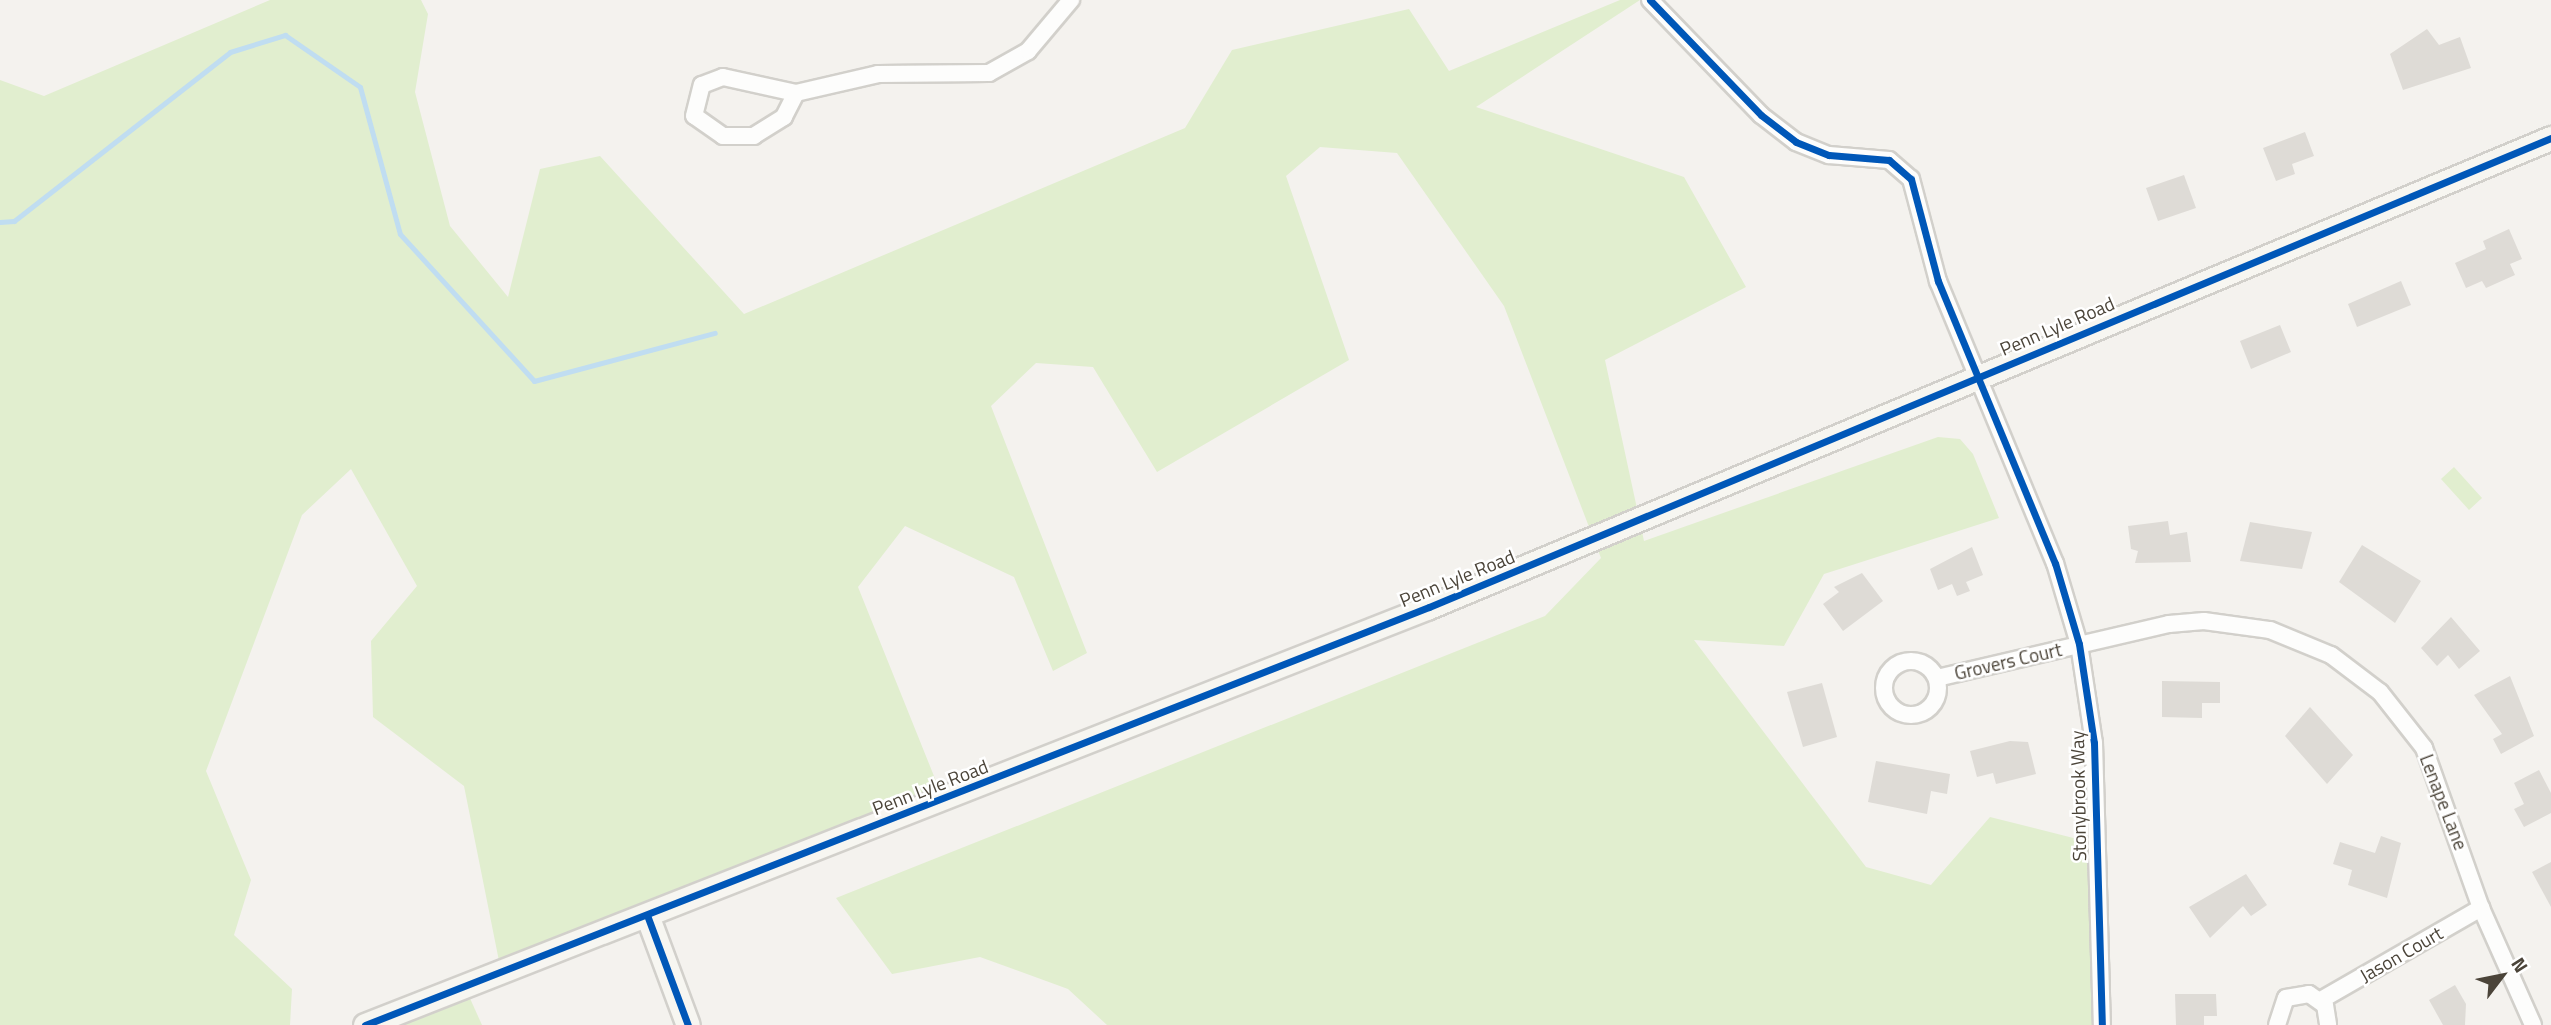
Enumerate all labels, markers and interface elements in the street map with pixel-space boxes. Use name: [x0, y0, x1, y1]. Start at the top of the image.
street label: Penn Lyle Road: [1996, 292, 2118, 360]
street label: Penn Lyle Road: [1396, 545, 1518, 611]
street label: Grovers Court: [1952, 638, 2064, 684]
street label: Stonybrook Way: [2065, 730, 2091, 862]
street label: Lenape Lane: [2415, 751, 2473, 853]
street label: Penn Lyle Road: [869, 754, 991, 820]
street label: Jason Court: [2356, 921, 2446, 987]
north arrow: [2467, 941, 2537, 1011]
text: N: [2504, 951, 2536, 978]

